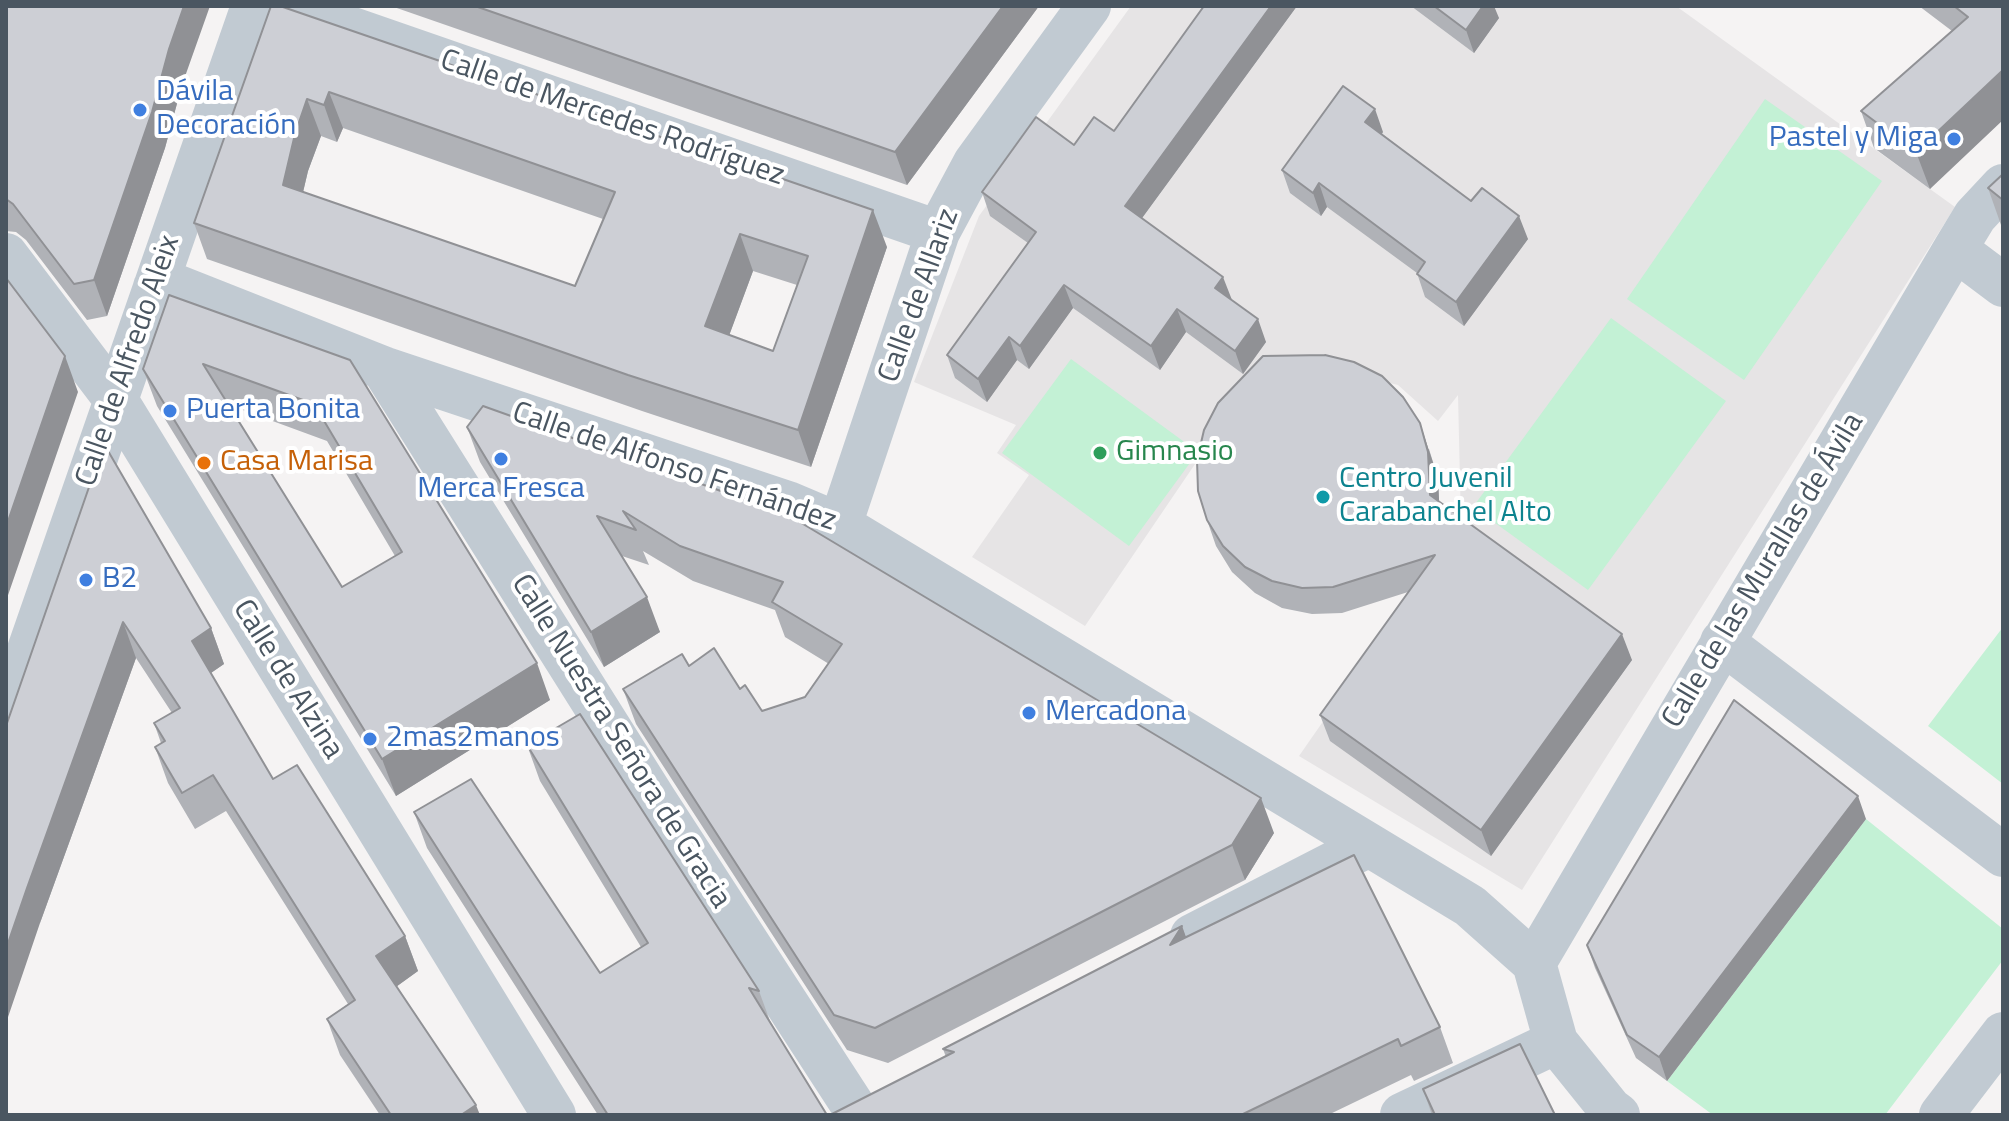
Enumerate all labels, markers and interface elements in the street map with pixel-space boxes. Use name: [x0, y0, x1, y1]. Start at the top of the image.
street label: Calle de Mercedes Rodríguez: [435, 43, 789, 195]
place label: Dávila Decoración: [156, 75, 296, 146]
marker: Dávila Decoración: [131, 101, 149, 119]
place label: Pastel y Miga: [1769, 121, 1938, 157]
marker: Pastel y Miga: [1945, 130, 1963, 148]
street label: Calle de Allariz: [872, 204, 968, 388]
street label: Calle de Alfredo Aleix: [69, 231, 189, 491]
place label: Puerta Bonita: [186, 393, 360, 429]
street label: Calle de Alfonso Fernández: [507, 396, 841, 540]
marker: Puerta Bonita: [161, 402, 179, 420]
street label: Calle de las Murallas de Ávila: [1656, 407, 1872, 735]
place label: Gimnasio: [1116, 435, 1234, 471]
marker: Gimnasio: [1091, 444, 1109, 462]
place label: Casa Marisa: [220, 445, 373, 481]
marker: Merca Fresca: [492, 450, 510, 468]
marker: Casa Marisa: [195, 454, 213, 472]
place label: Centro Juvenil Carabanchel Alto: [1339, 462, 1552, 532]
place label: Merca Fresca: [417, 472, 585, 508]
marker: Centro Juvenil Carabanchel Alto: [1314, 488, 1332, 506]
place label: B2: [102, 562, 137, 598]
street label: Calle Nuestra Señora de Gracia: [502, 569, 738, 915]
marker: B2: [77, 571, 95, 589]
street label: Calle de Alzina: [224, 594, 350, 766]
place label: Mercadona: [1045, 695, 1186, 731]
marker: Mercadona: [1020, 704, 1038, 722]
place label: 2mas2manos: [386, 721, 560, 757]
marker: 2mas2manos: [361, 730, 379, 748]

